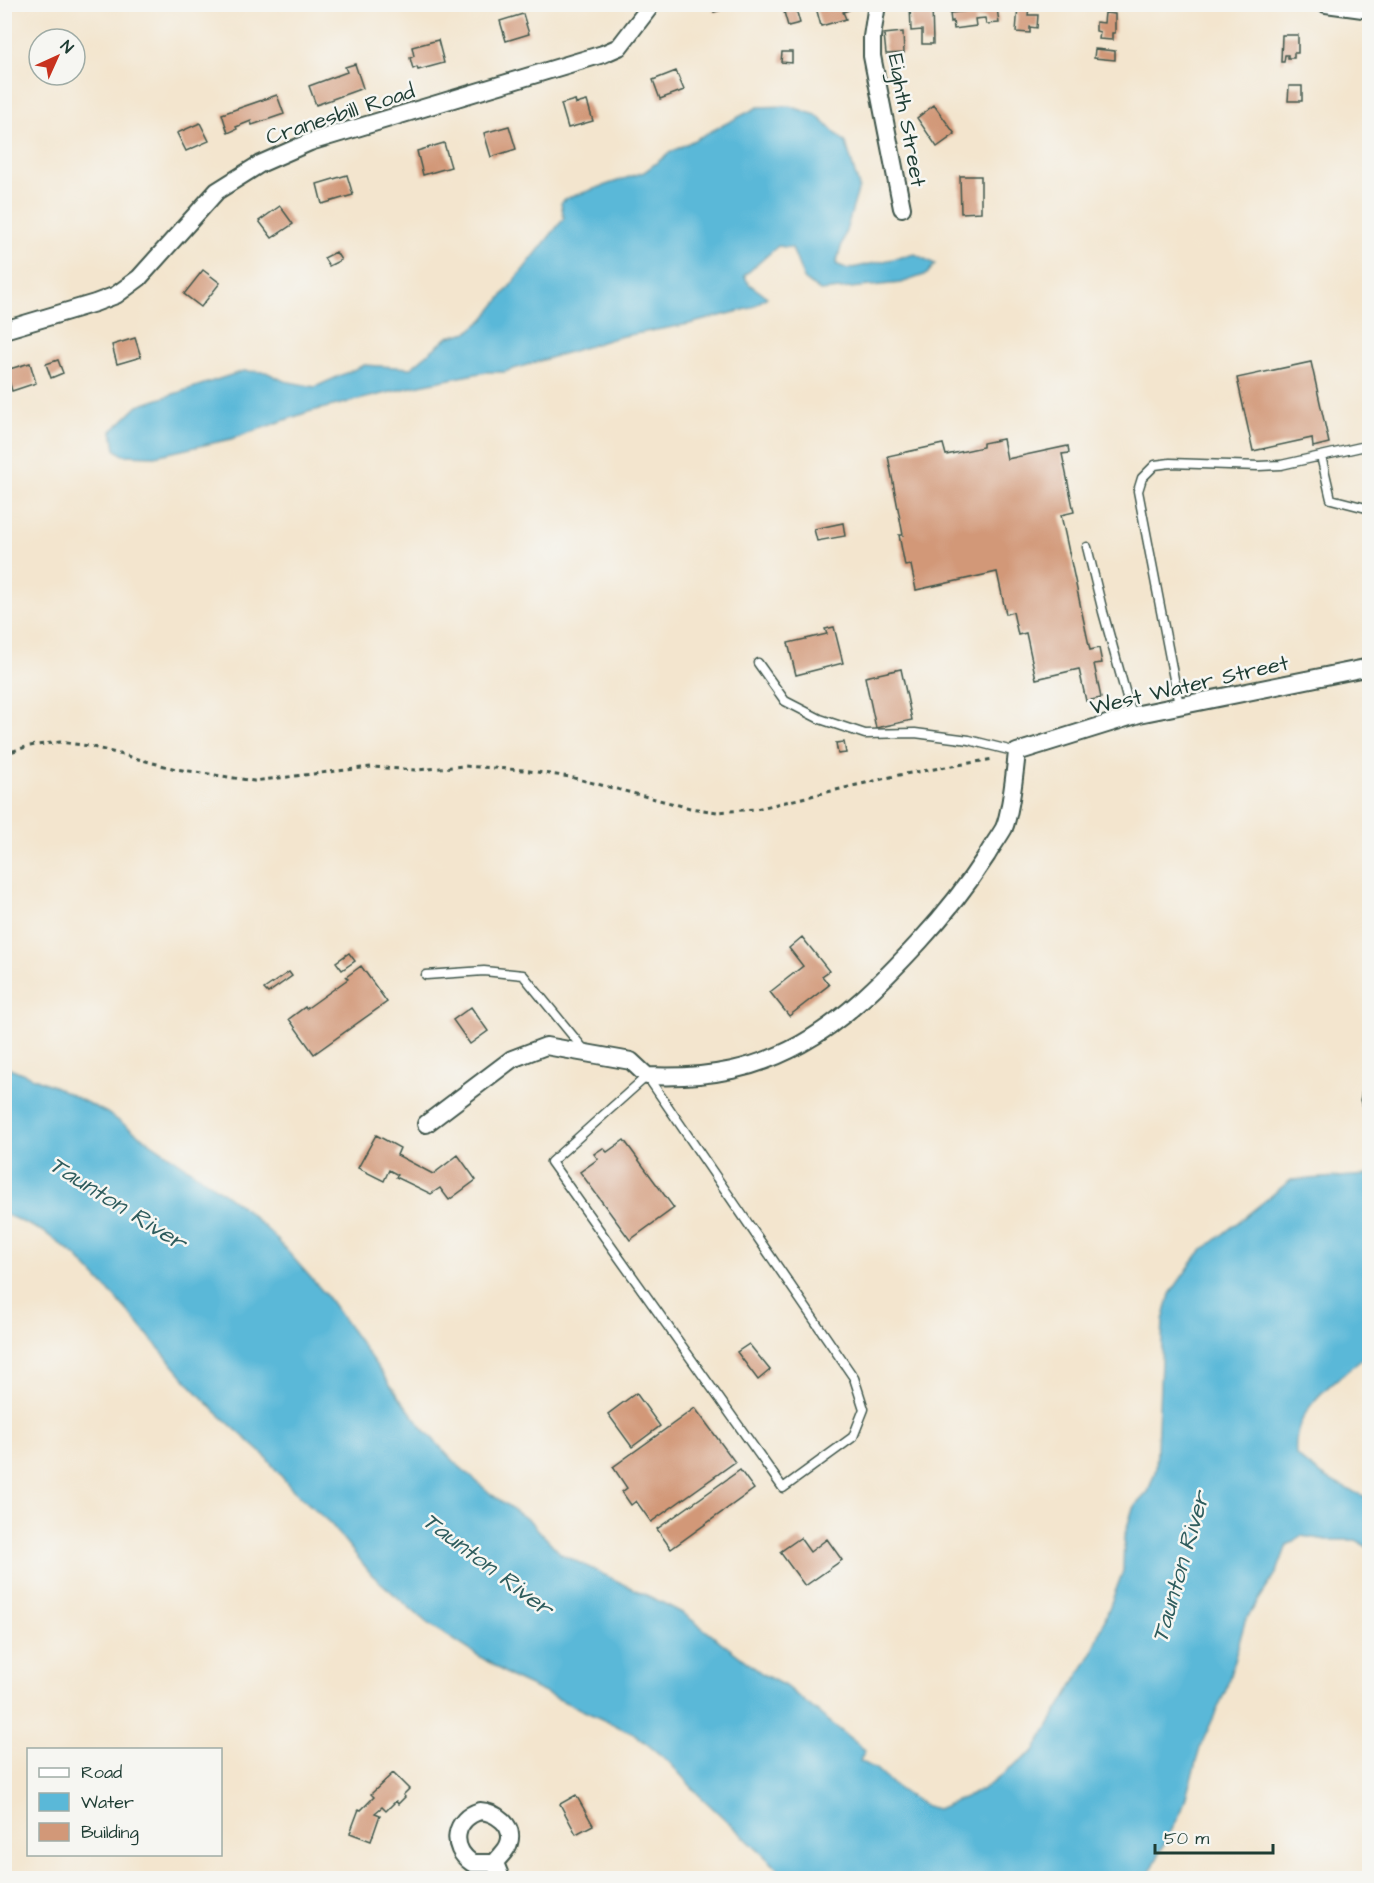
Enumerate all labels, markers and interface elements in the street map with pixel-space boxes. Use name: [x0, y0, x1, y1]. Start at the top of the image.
north arrow: [27, 27, 87, 87]
text: N: [56, 36, 78, 58]
street label: Eighth Street: [879, 51, 934, 190]
street label: Cranesbill Road: [262, 76, 419, 153]
street label: West Water Street: [1087, 648, 1292, 723]
water label: Taunton River: [42, 1148, 195, 1261]
water label: Taunton River: [1143, 1485, 1220, 1647]
water label: Taunton River: [415, 1504, 562, 1627]
legend: [27, 1748, 222, 1856]
text: Road: [81, 1760, 122, 1785]
text: Water: [81, 1790, 134, 1815]
scale bar: [1155, 1817, 1274, 1855]
text: Building: [81, 1820, 139, 1846]
text: 50 m: [1164, 1826, 1209, 1851]

